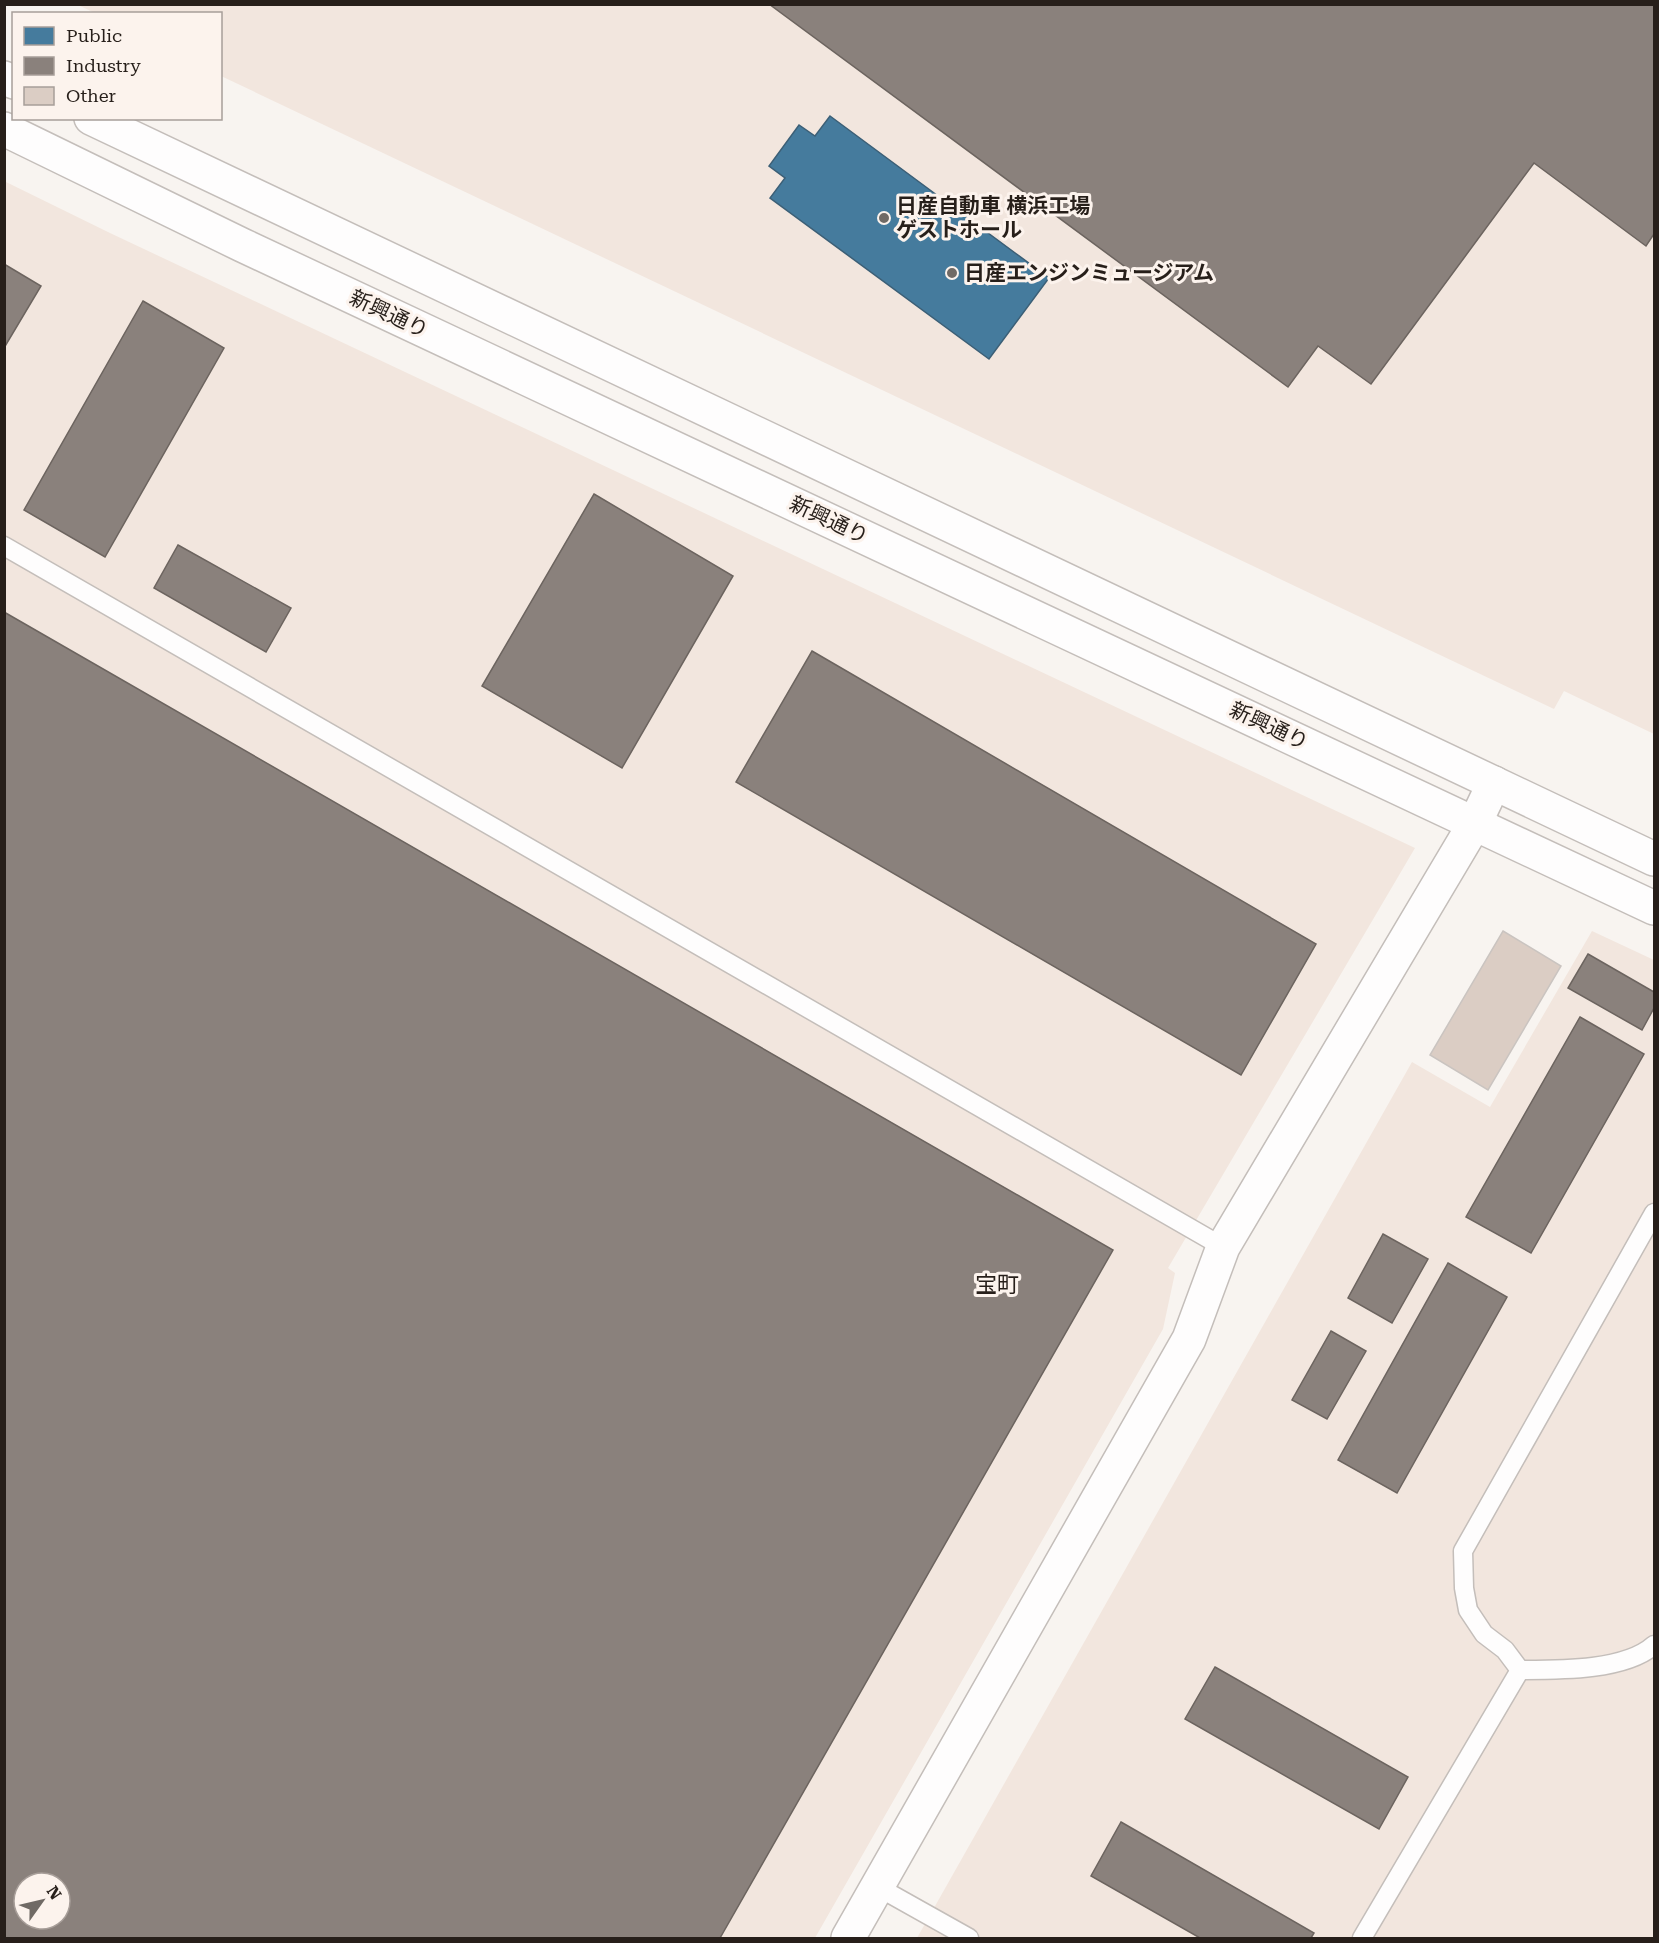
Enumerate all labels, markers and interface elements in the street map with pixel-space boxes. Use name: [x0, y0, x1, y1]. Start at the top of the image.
legend: [12, 12, 222, 120]
text: Public: [66, 25, 122, 46]
text: Industry: [66, 55, 141, 76]
text: Other: [66, 85, 116, 106]
place label: 日産自動車 横浜工場 ゲストホール: [896, 194, 1090, 242]
marker: 日産自動車 横浜工場 ゲストホール: [877, 211, 891, 225]
place label: 日産エンジンミュージアム: [964, 261, 1214, 285]
marker: 日産エンジンミュージアム: [945, 266, 959, 280]
street label: 新興通り: [346, 285, 432, 343]
street label: 新興通り: [786, 491, 872, 549]
street label: 新興通り: [1226, 697, 1312, 755]
district label: 宝町: [975, 1272, 1019, 1297]
north arrow: [12, 1871, 72, 1931]
text: N: [43, 1882, 65, 1903]

